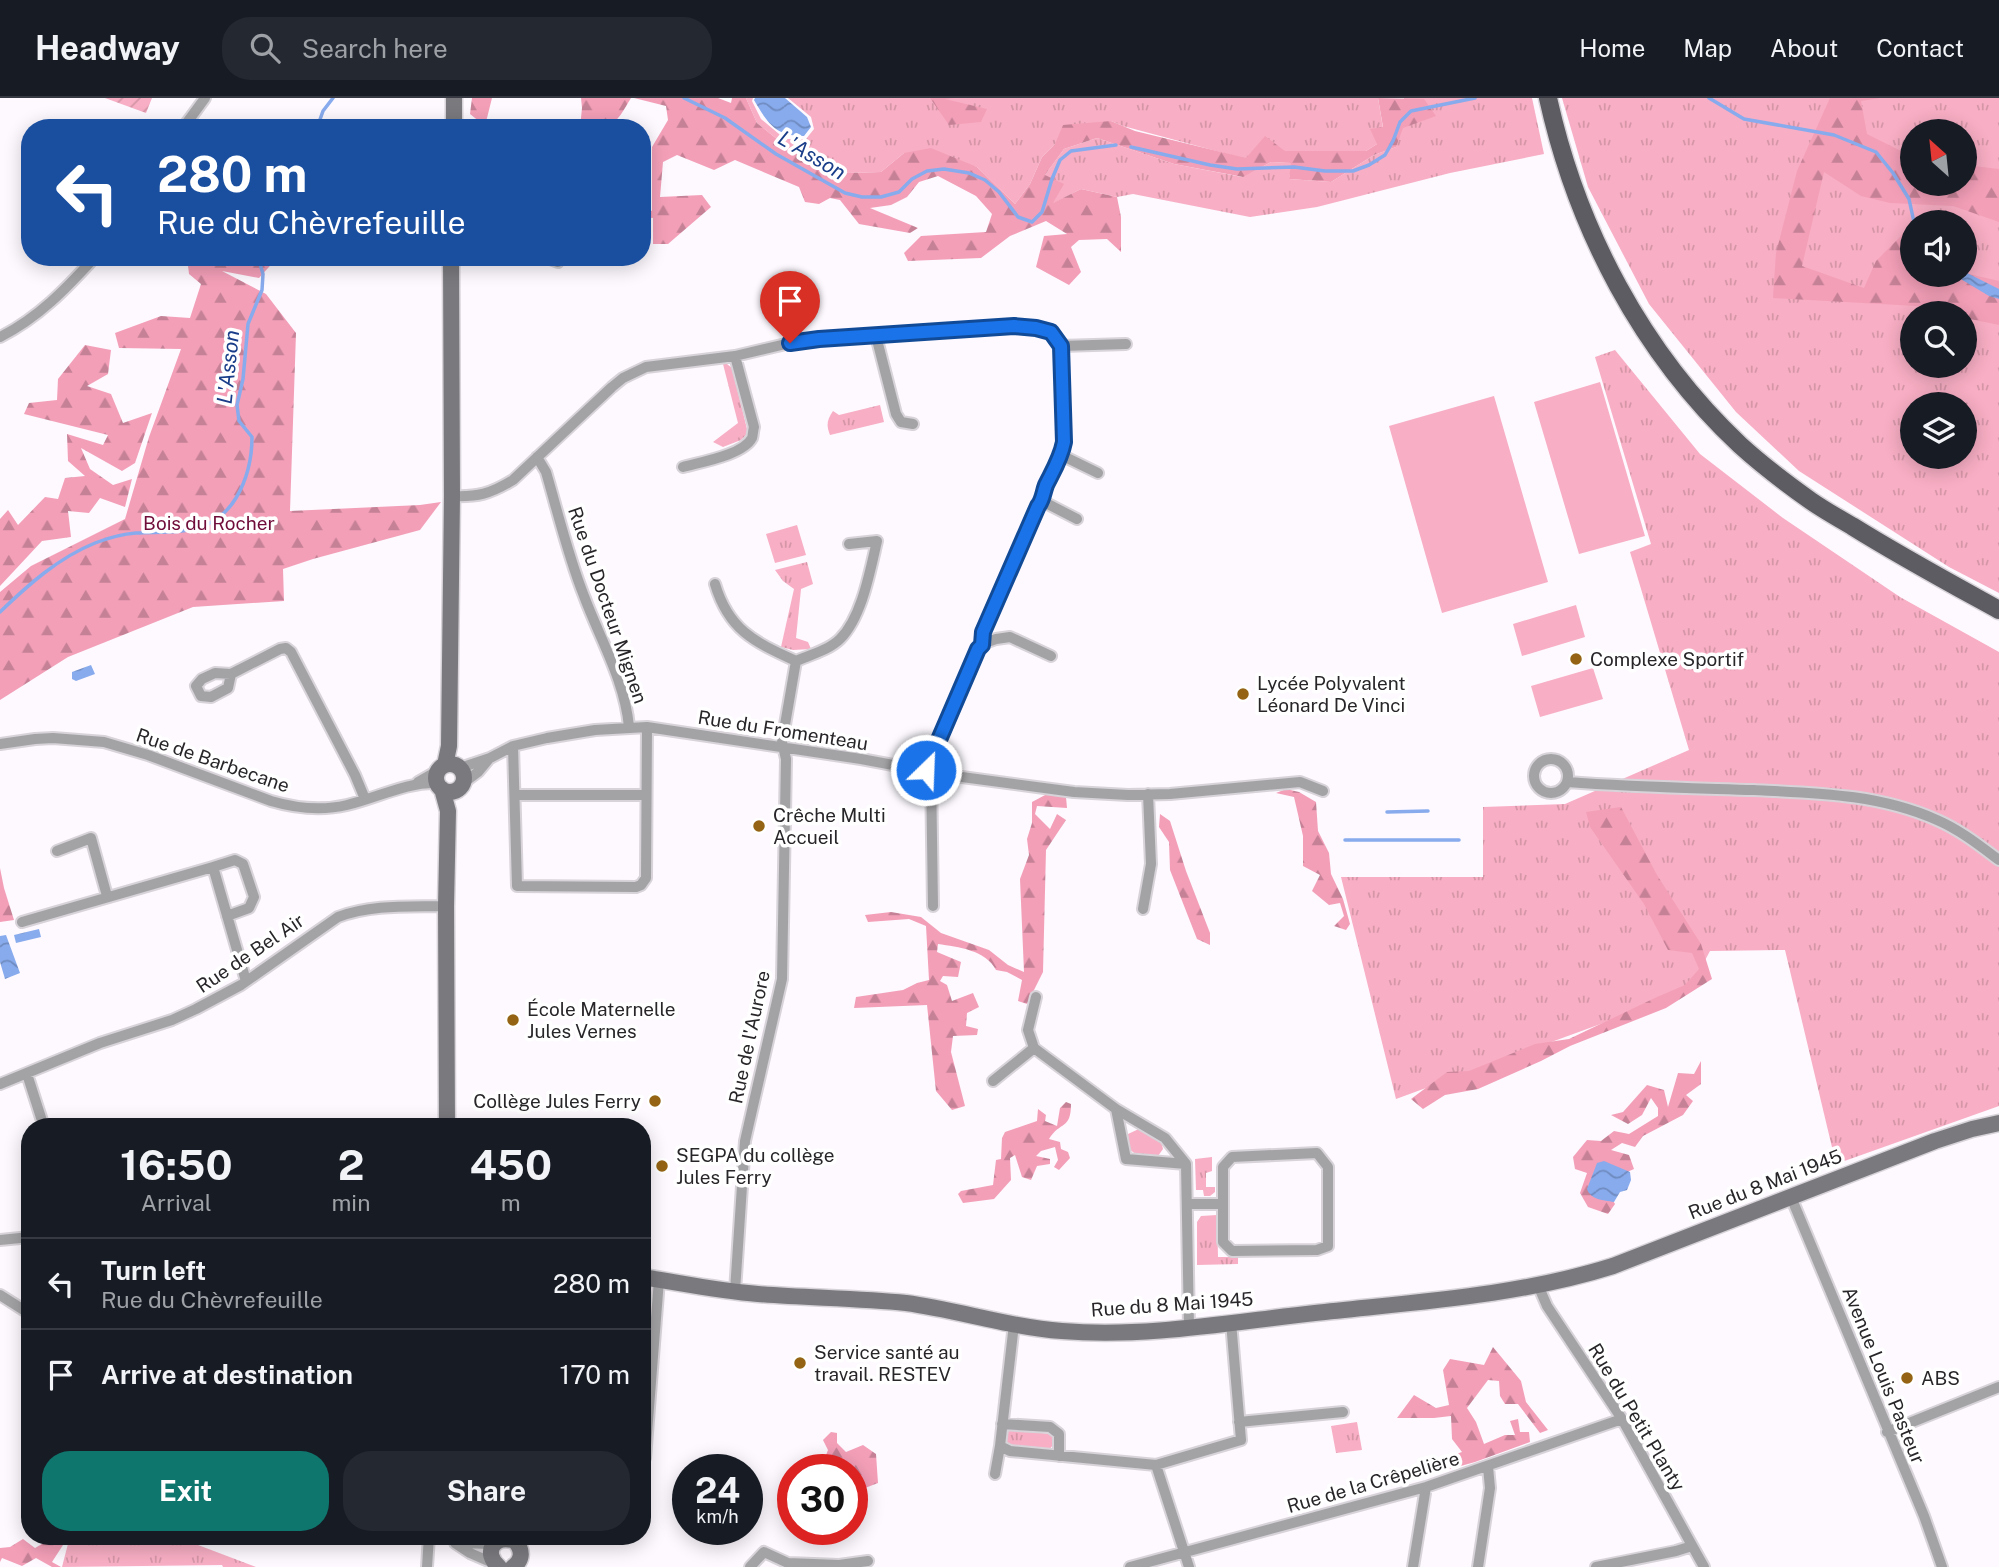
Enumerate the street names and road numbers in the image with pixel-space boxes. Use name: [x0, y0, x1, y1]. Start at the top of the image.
street label: Rue du Docteur Mignen: [564, 504, 652, 706]
street label: Rue du Fromenteau: [696, 706, 870, 754]
street label: Rue de Barbecane: [134, 723, 292, 797]
street label: Rue de Bel Air: [192, 909, 308, 997]
street label: Rue de l'Aurore: [724, 968, 774, 1106]
street label: Rue du 8 Mai 1945: [1685, 1145, 1845, 1223]
street label: Avenue Louis Pasteur: [1838, 1283, 1930, 1467]
street label: Rue du 8 Mai 1945: [1090, 1287, 1254, 1321]
street label: Rue du Petit Planty: [1584, 1339, 1690, 1495]
street label: Rue de la Crêpelière: [1284, 1447, 1462, 1517]

